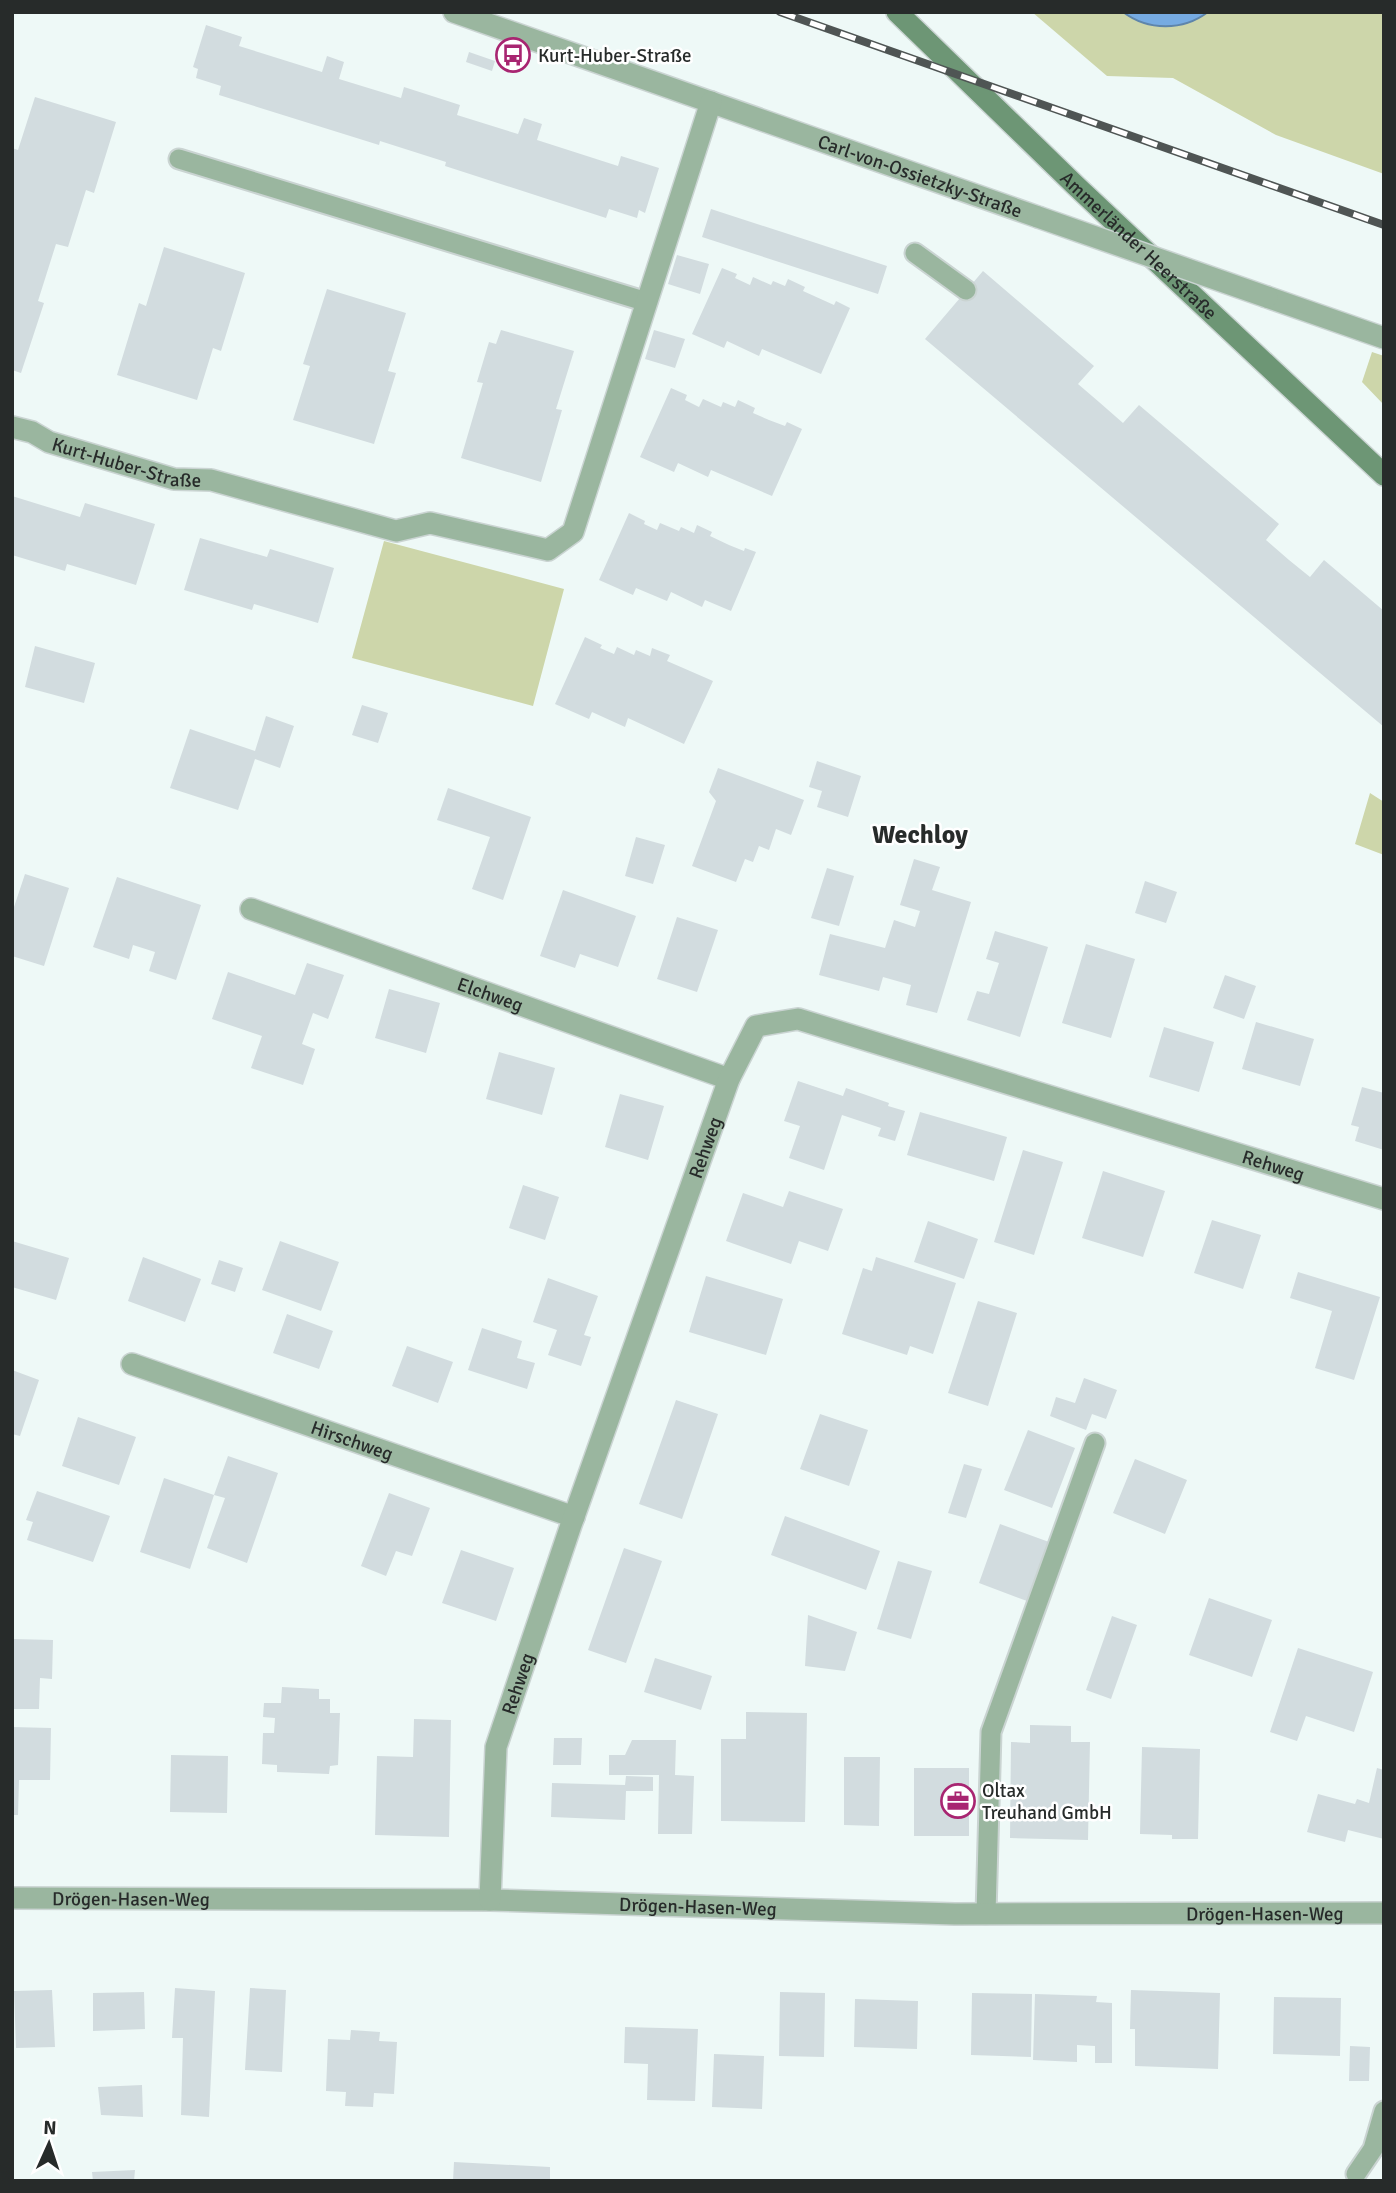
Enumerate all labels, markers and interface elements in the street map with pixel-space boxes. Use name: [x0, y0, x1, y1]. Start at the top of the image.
bus stop icon: Kurt-Huber-Straße: [494, 36, 532, 74]
place label: Kurt-Huber-Straße: [538, 44, 692, 68]
street label: Carl-von-Ossietzky-Straße: [814, 130, 1025, 223]
street label: Ammerländer Heerstraße: [1055, 166, 1222, 325]
street label: Kurt-Huber-Straße: [49, 433, 201, 493]
district label: Wechloy: [872, 819, 968, 851]
street label: Elchweg: [454, 972, 526, 1018]
street label: Rehweg: [684, 1114, 728, 1182]
street label: Rehweg: [1239, 1145, 1307, 1187]
street label: Hirschweg: [308, 1416, 396, 1466]
street label: Rehweg: [497, 1650, 540, 1718]
place label: Oltax Treuhand GmbH: [982, 1779, 1112, 1825]
office icon: Oltax Treuhand GmbH: [939, 1782, 977, 1820]
street label: Drögen-Hasen-Weg: [52, 1887, 210, 1912]
street label: Drögen-Hasen-Weg: [619, 1893, 777, 1922]
street label: Drögen-Hasen-Weg: [1186, 1902, 1344, 1926]
north arrow: [14, 2109, 84, 2179]
text: N: [43, 2116, 57, 2140]

